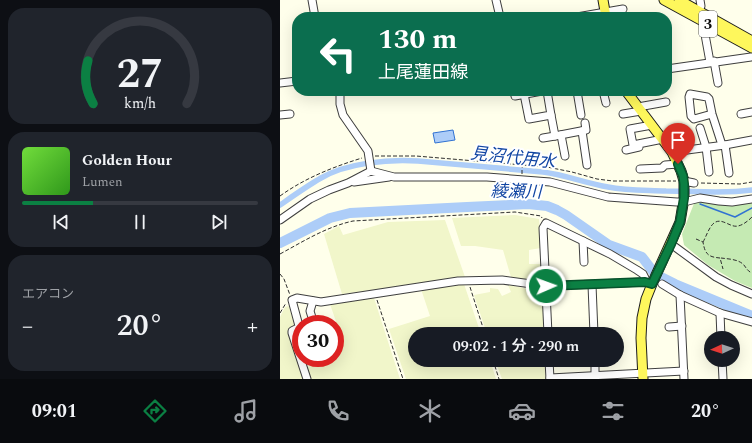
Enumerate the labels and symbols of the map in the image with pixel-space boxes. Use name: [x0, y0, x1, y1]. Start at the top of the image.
road number: 3: [699, 11, 717, 37]
pin: [661, 123, 695, 164]
water label: 見沼代用水: [469, 141, 559, 176]
water label: 綾瀬川: [490, 179, 544, 205]
position arrow: [525, 265, 567, 307]
speed limit sign: 30: [292, 315, 344, 367]
north arrow: [704, 331, 740, 367]

